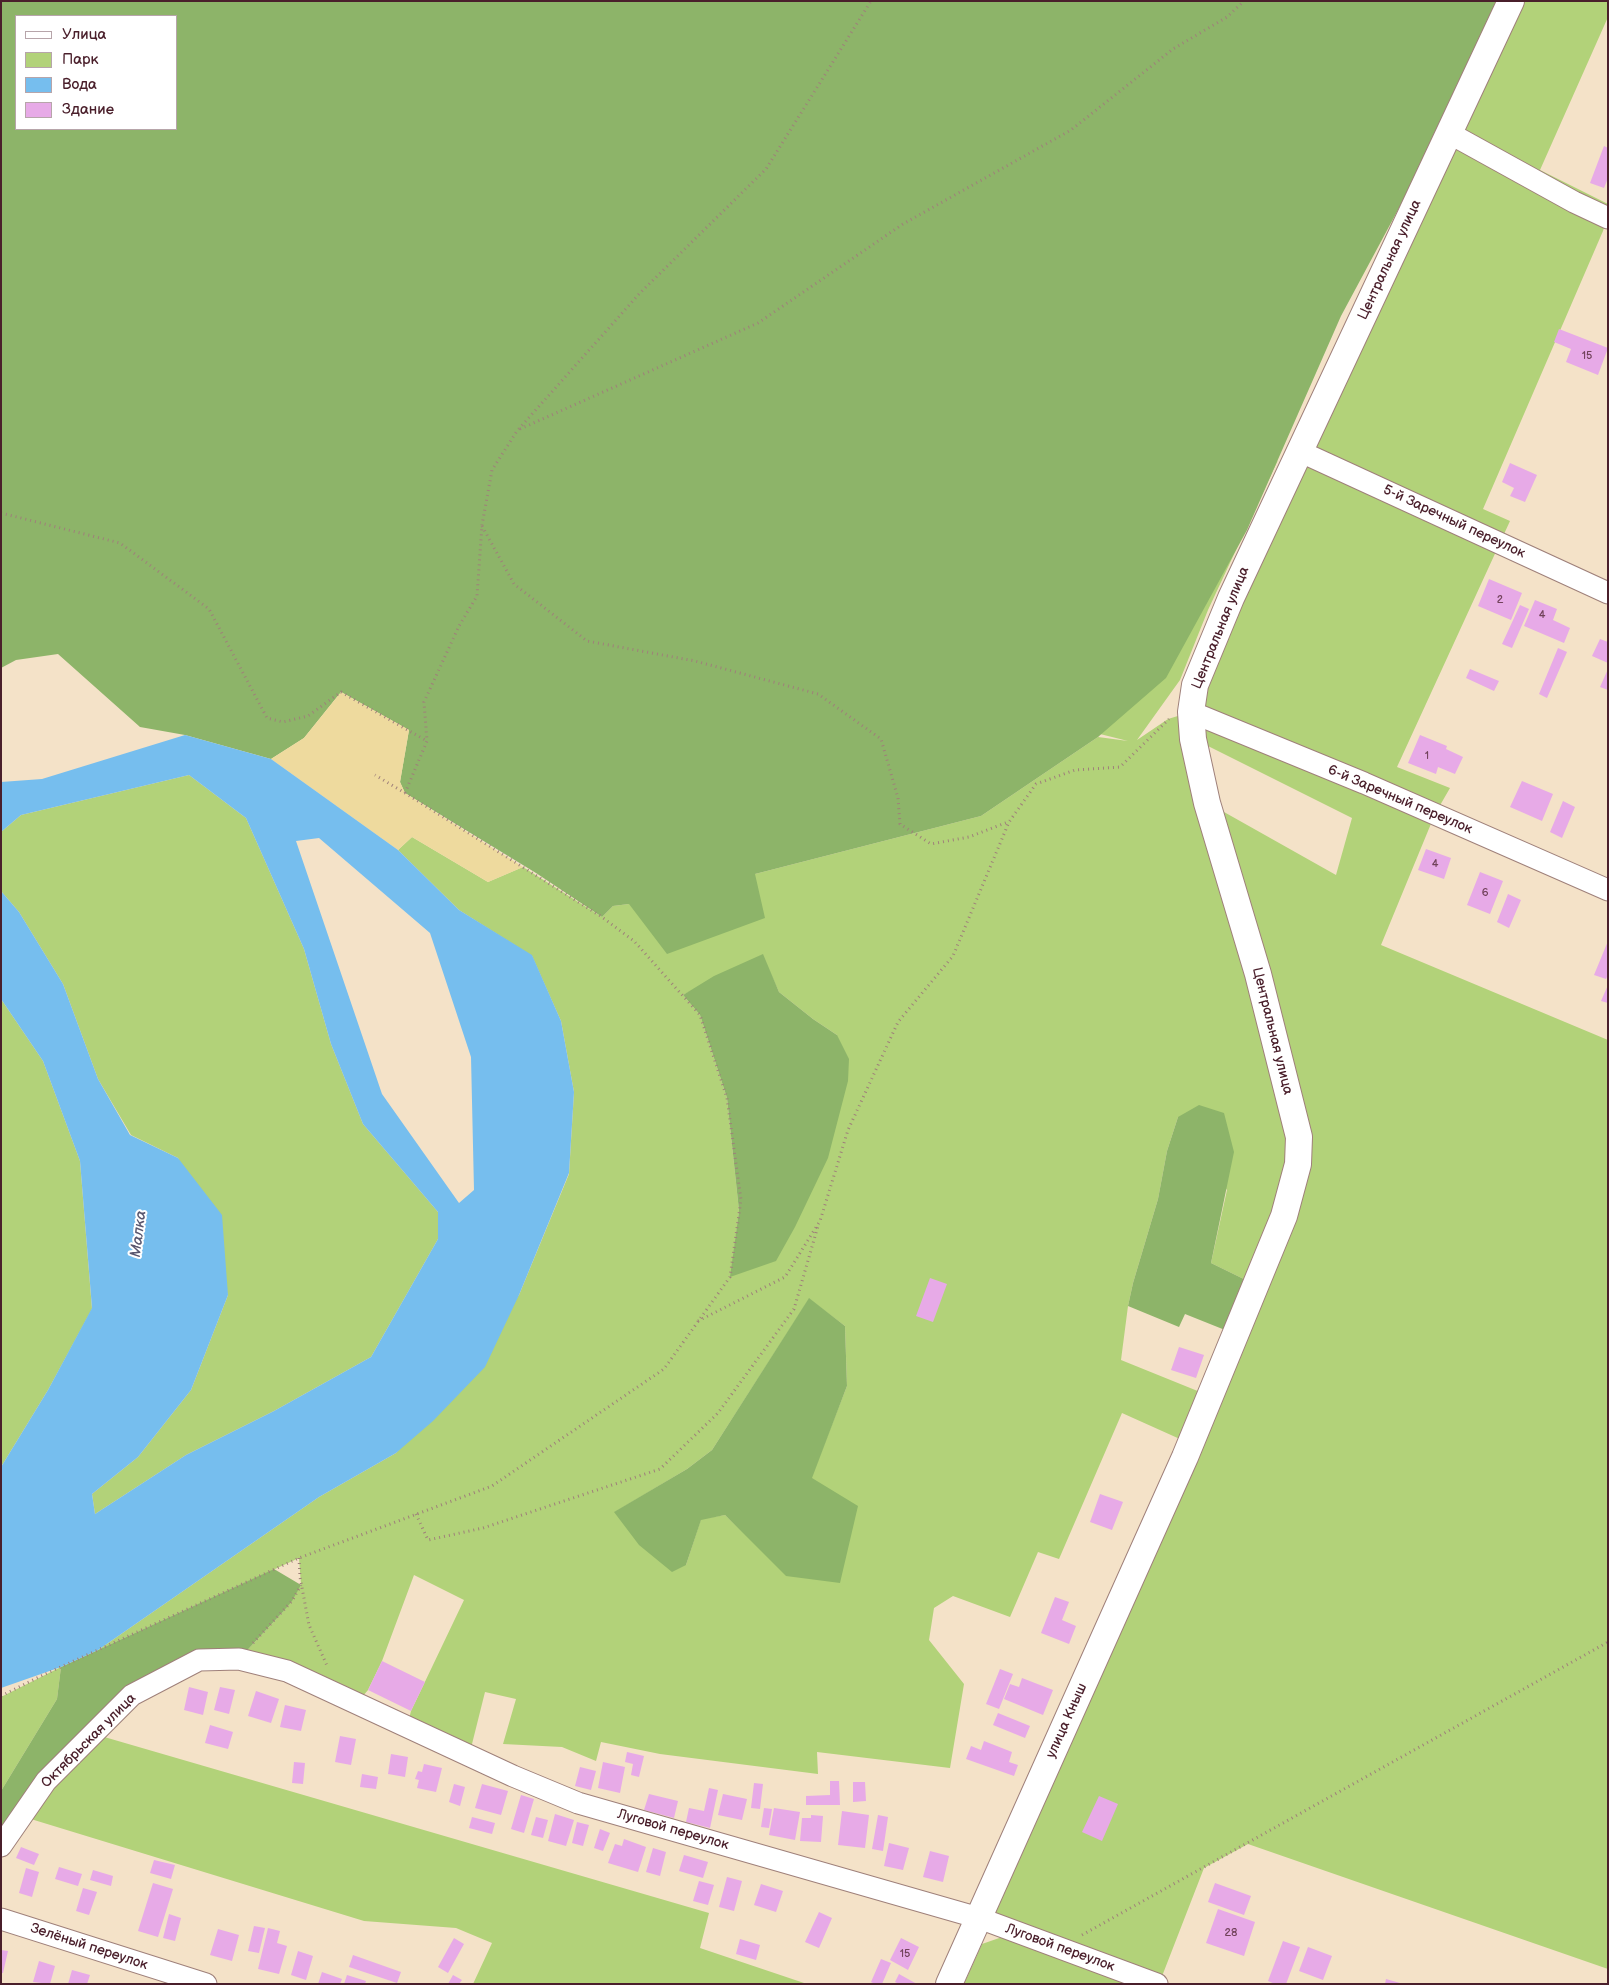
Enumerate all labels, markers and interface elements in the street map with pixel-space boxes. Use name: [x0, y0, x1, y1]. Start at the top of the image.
legend: [15, 15, 178, 130]
text: Улица: [62, 25, 106, 44]
text: Парк: [62, 50, 99, 69]
text: Вода: [62, 75, 97, 94]
text: Здание: [62, 100, 114, 119]
street label: Центральная улица: [1355, 197, 1425, 323]
house number: 15: [1582, 349, 1592, 363]
street label: 5-й Заречный переулок: [1380, 482, 1528, 562]
street label: Центральная улица: [1189, 564, 1253, 692]
house number: 2: [1497, 593, 1503, 607]
house number: 4: [1539, 608, 1545, 622]
house number: 1: [1425, 749, 1429, 763]
street label: 6-й Заречный переулок: [1325, 762, 1475, 838]
house number: 4: [1432, 857, 1438, 871]
house number: 6: [1482, 886, 1488, 900]
street label: Центральная улица: [1248, 966, 1296, 1096]
water label: Малка: [127, 1210, 151, 1258]
street label: улица Кныш: [1043, 1681, 1091, 1761]
street label: Октябрьская улица: [38, 1690, 140, 1792]
street label: Луговой переулок: [615, 1806, 731, 1854]
street label: Зелёный переулок: [28, 1920, 150, 1974]
street label: Луговой переулок: [1003, 1920, 1117, 1976]
house number: 28: [1225, 1926, 1237, 1940]
house number: 15: [900, 1947, 910, 1961]

